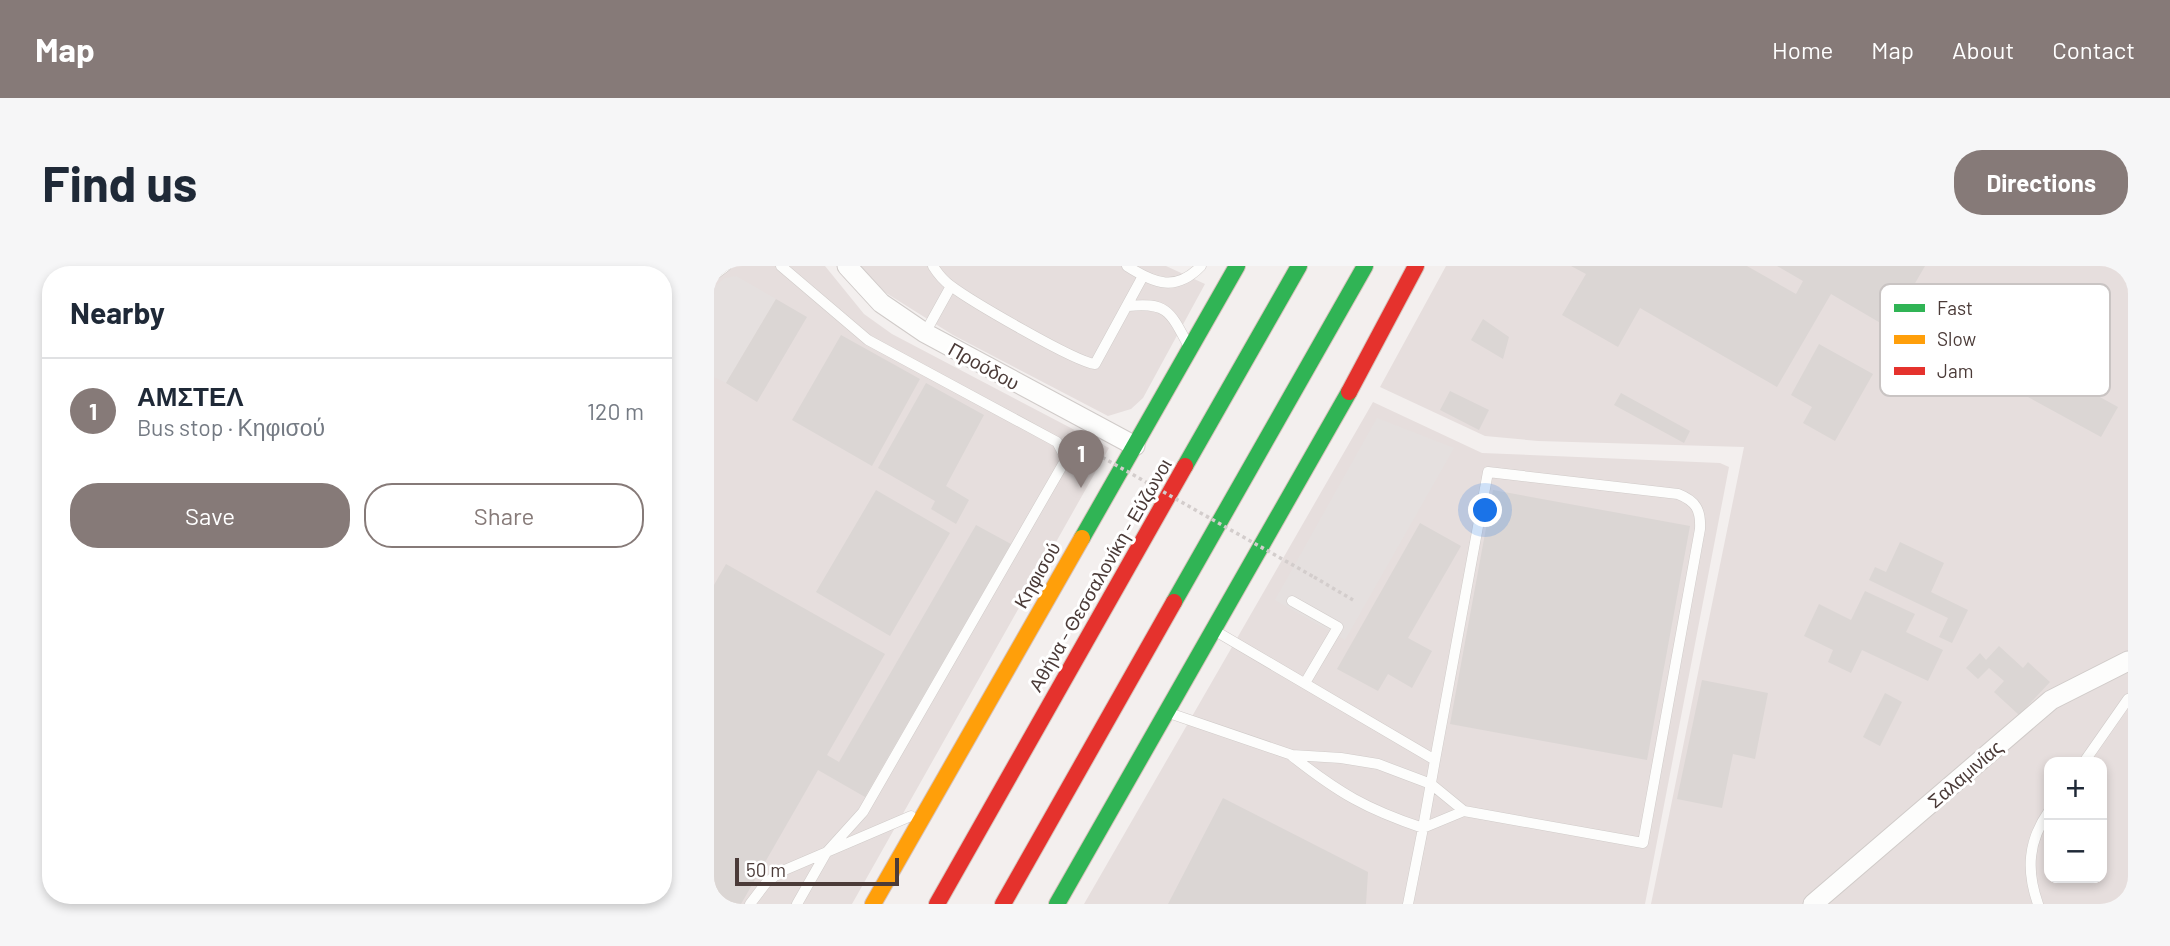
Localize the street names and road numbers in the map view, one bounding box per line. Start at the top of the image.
street label: Προόδου [945,337,1024,394]
street label: Αθήνα - Θεσσαλονίκη - Εύζωνοι [1023,454,1176,695]
street label: Κηφισού [1008,538,1065,612]
street label: Σαλαμινίας [1923,735,2007,812]

